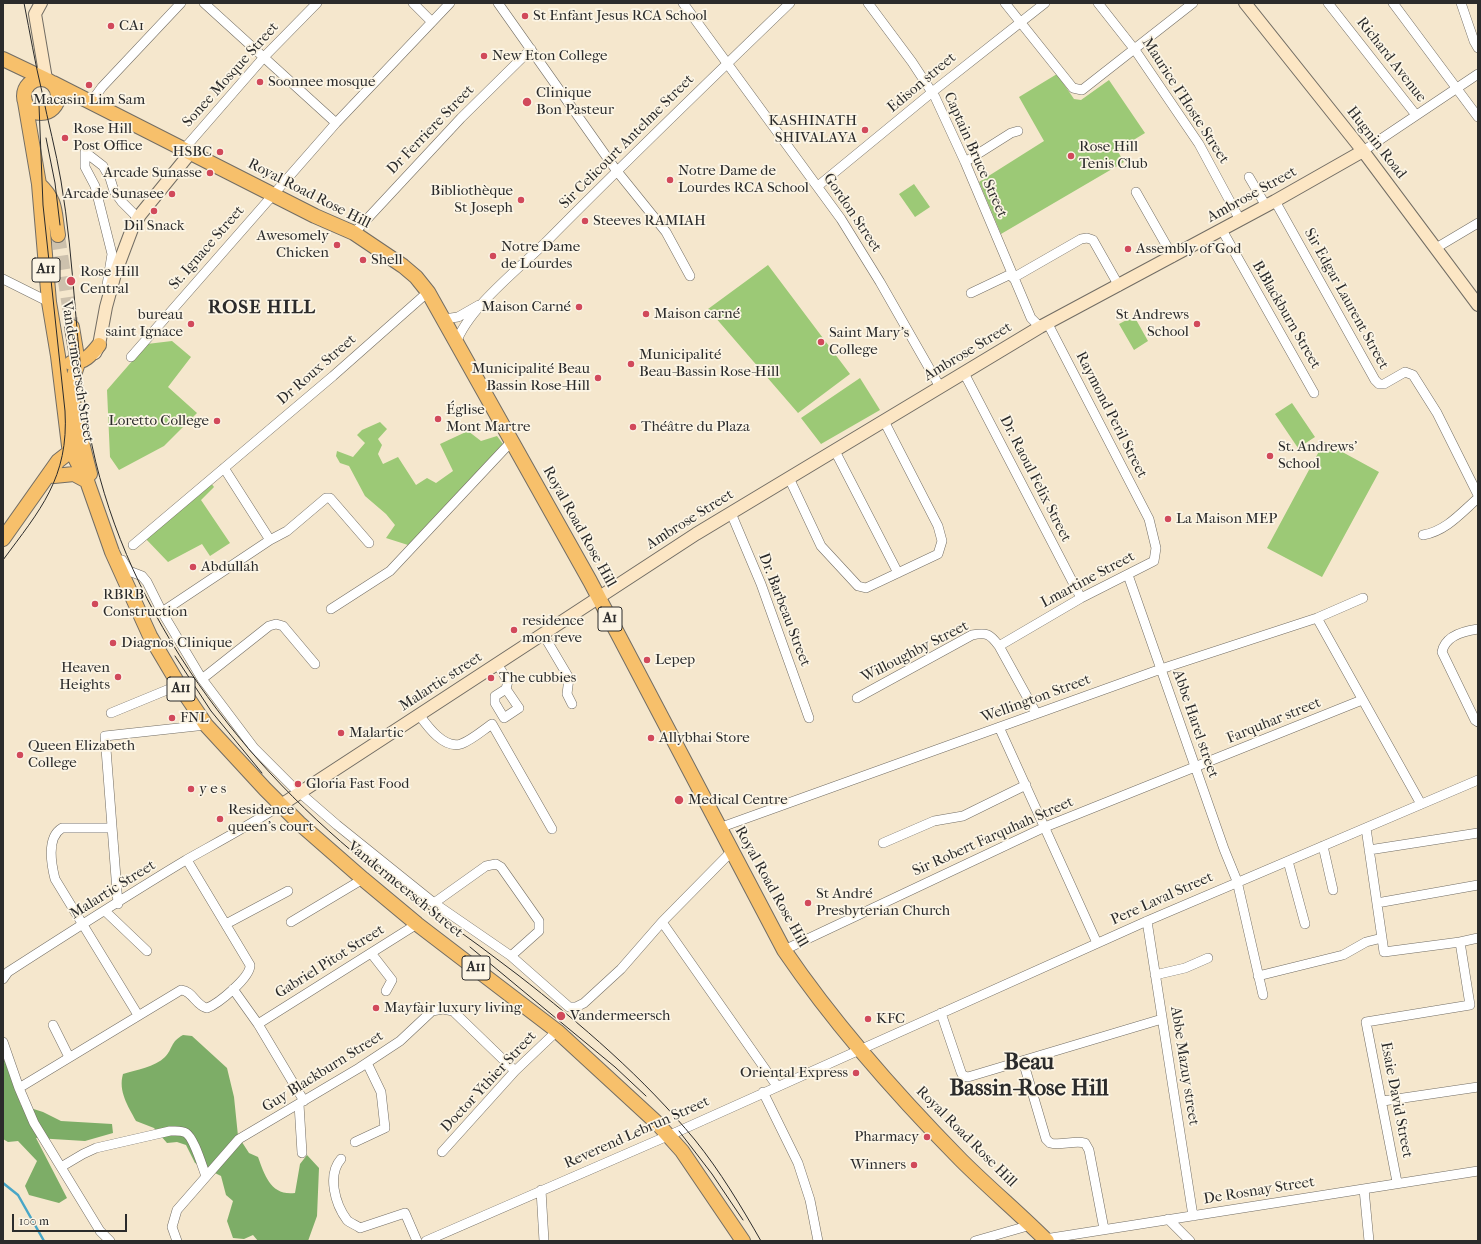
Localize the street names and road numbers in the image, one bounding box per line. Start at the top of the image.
street label: Richard Avenue [1352,14,1430,106]
street label: Sonee Mosque Street [179,19,283,131]
street label: Maurice I'Hoste Street [1138,35,1232,167]
street label: Edison street [884,49,960,117]
street label: Sir Celicourt Antelme Street [556,71,698,213]
street label: Dr Ferriere Street [384,82,478,178]
street label: Captain Bruce Street [939,90,1011,220]
street label: Hugnin Road [1342,103,1410,183]
street label: Royal Road Rose Hill [245,155,373,233]
street label: Ambrose Street [1204,163,1300,227]
street label: Gordon Street [819,170,885,256]
street label: St. Ignace Street [166,202,248,294]
street label: Sir Edgar Laurent Street [1300,225,1392,373]
road number: A11 [32,258,60,282]
street label: B.Blackburn Street [1248,258,1324,372]
street label: Vandermeersch Street [57,300,97,444]
street label: Ambrose Street [921,319,1015,385]
street label: Dr Roux Street [274,331,360,409]
street label: Raymond Peril Street [1071,349,1151,481]
street label: Dr. Raoul Felix Street [995,413,1075,545]
street label: Royal Road Rose Hill [538,463,620,591]
street label: Ambrose Street [643,486,737,554]
street label: Lmartine Street [1038,548,1138,612]
street label: Dr. Barbeau Street [754,551,814,669]
road number: A1 [598,607,622,631]
street label: Willoughby Street [858,617,972,687]
street label: Malartic street [396,649,486,715]
street label: Abbe Harel street [1168,668,1222,780]
street label: Wellington Street [979,671,1093,727]
road number: A11 [167,677,195,701]
street label: Farquhar street [1224,694,1324,748]
street label: Sir Robert Farquhah Street [910,793,1076,881]
street label: Royal Road Rose Hill [730,823,812,951]
street label: Vandermeersch Street [344,838,466,942]
street label: Malartic Street [67,857,159,923]
street label: Pere Laval Street [1108,868,1216,930]
street label: Gabriel Pitot Street [272,921,388,1003]
road number: A11 [462,956,490,980]
street label: Abbe Mazuy street [1166,1005,1202,1127]
street label: Guy Blackburn Street [259,1027,387,1117]
street label: Doctor Ythier Street [437,1028,541,1136]
street label: Esaie David Street [1376,1041,1416,1159]
street label: Royal Road Rose Hill [912,1083,1020,1191]
street label: Reverend Lebrun Street [562,1093,712,1173]
street label: De Rosnay Street [1202,1173,1316,1209]

